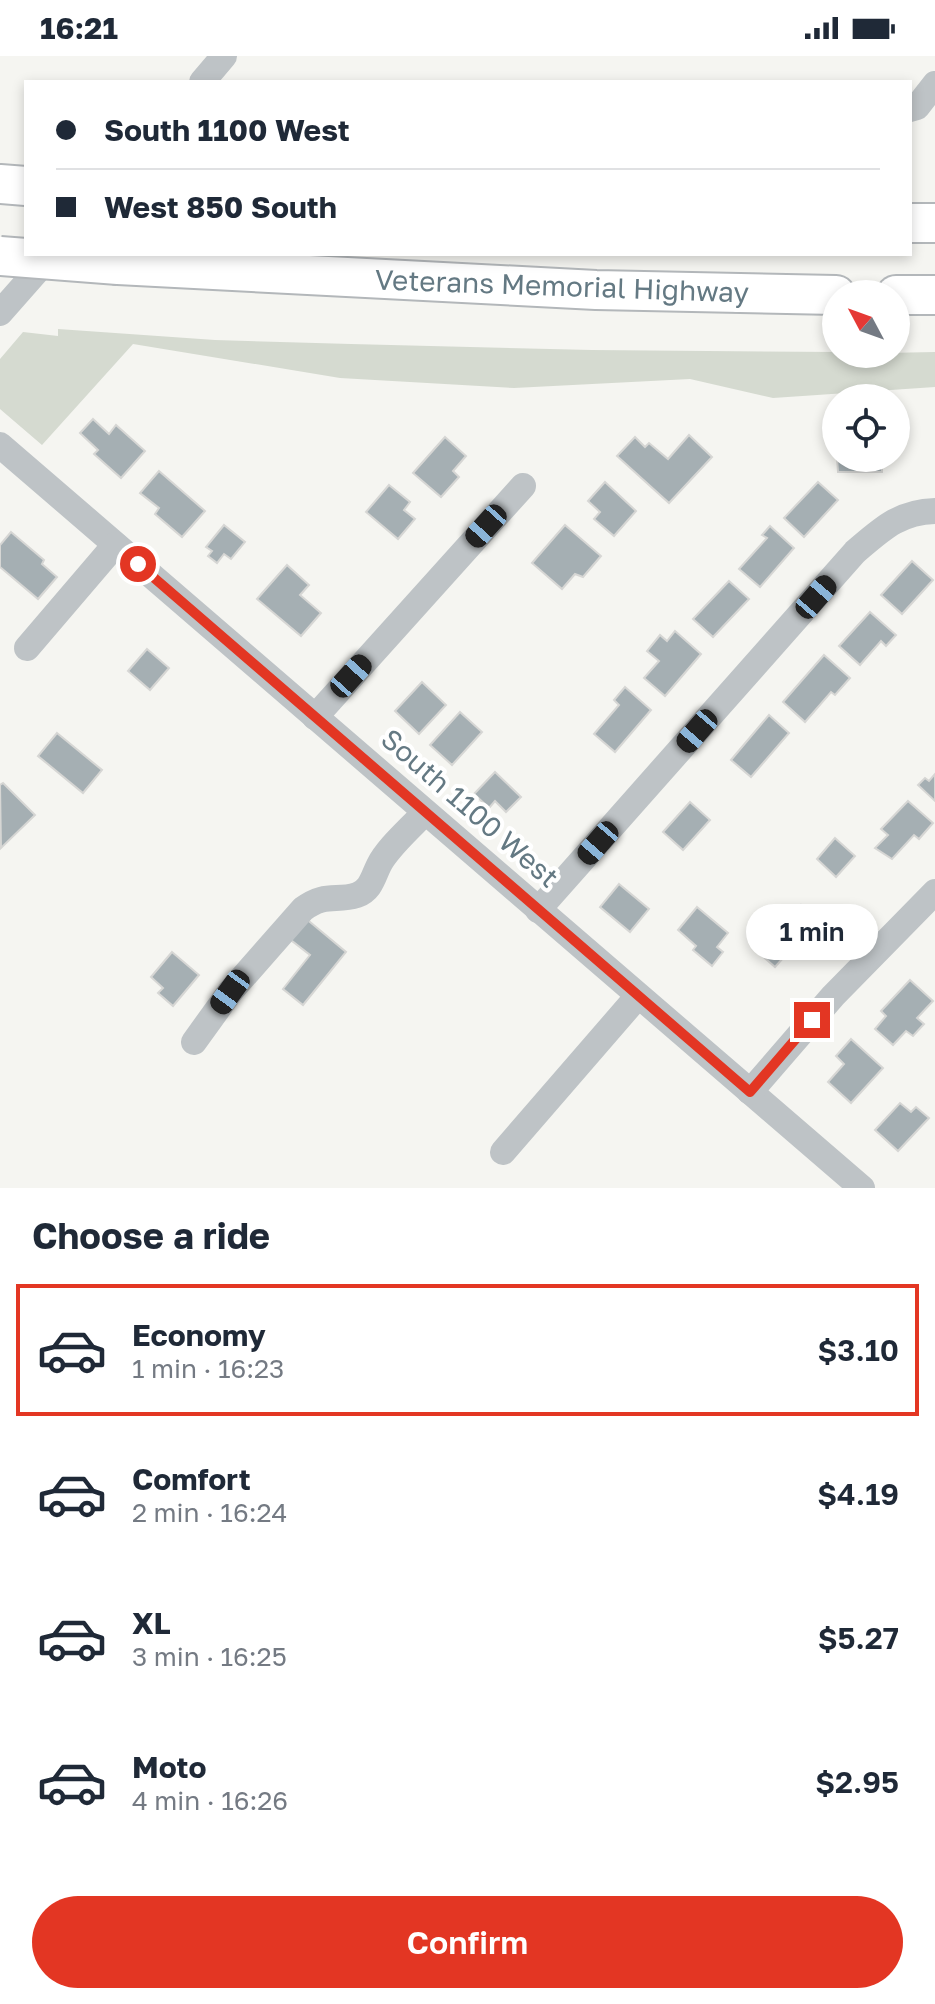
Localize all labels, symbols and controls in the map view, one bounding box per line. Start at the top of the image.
text: 16:21 [40,10,118,46]
text: South 1100 West [104,112,350,148]
text: West 850 South [104,189,337,225]
street label: Veterans Memorial Highway [374,262,750,309]
north arrow [822,280,910,368]
map controls [822,280,910,472]
button: locate [822,384,910,472]
car [461,500,511,552]
route start [120,546,156,582]
car [791,571,841,623]
car [326,650,376,702]
car [672,705,722,757]
street label: South 1100 West [375,722,566,894]
car [573,817,623,869]
callout: 1 min [746,904,878,960]
text: 1 min [779,916,845,947]
car [206,966,254,1018]
route end [794,1002,830,1038]
text: Choose a ride [32,1214,270,1257]
icon: car [36,1314,108,1386]
text: Economy [132,1317,266,1353]
text: $3.10 [818,1332,899,1368]
text: 1 min · 16:23 [132,1353,284,1384]
icon: car [36,1458,108,1530]
text: Comfort [132,1461,251,1497]
text: $4.19 [817,1476,899,1512]
text: 2 min · 16:24 [132,1497,287,1528]
icon: car [36,1602,108,1674]
text: XL [132,1605,171,1641]
text: $5.27 [818,1620,899,1656]
text: 3 min · 16:25 [132,1641,287,1672]
icon: car [36,1746,108,1818]
text: Moto [132,1749,207,1785]
text: $2.95 [815,1764,899,1800]
text: 4 min · 16:26 [132,1785,288,1816]
button: Confirm [32,1896,903,1988]

